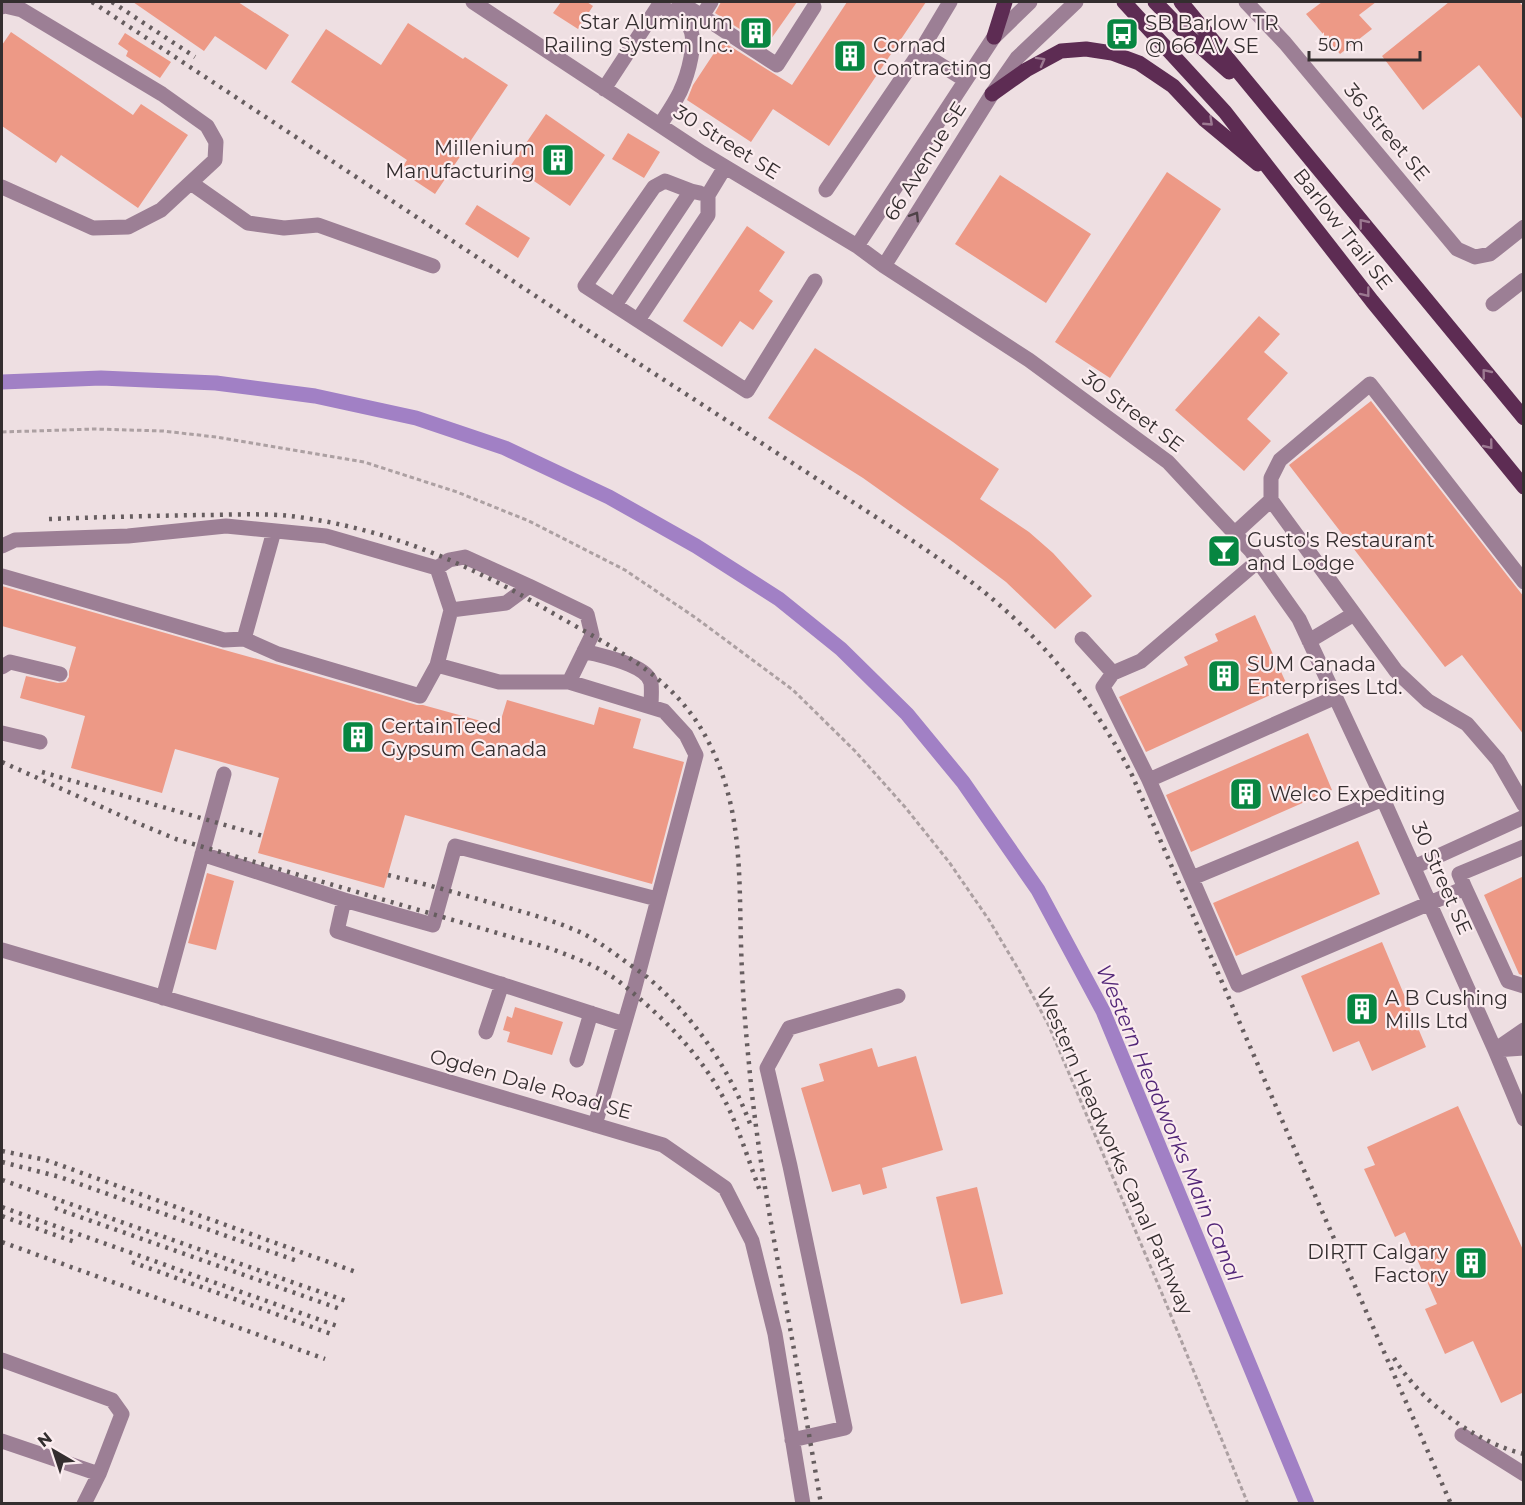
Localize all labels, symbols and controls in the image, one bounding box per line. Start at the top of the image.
place label: Star Aluminum Railing System Inc. [544,10,733,57]
place label: SB Barlow TR @ 66 AV SE [1145,11,1279,58]
building icon: Star Aluminum Railing System Inc. [738,15,774,51]
bus stop icon: SB Barlow TR @ 66 AV SE [1104,16,1140,52]
scale bar [1309,24,1420,62]
place label: Cornad Contracting [873,33,992,80]
text: 50 m [1318,34,1364,56]
building icon: Cornad Contracting [832,38,868,74]
one-way arrow [1035,57,1045,69]
street label: 36 Street SE [1339,78,1435,186]
street label: 66 Avenue SE [879,97,971,225]
street label: 30 Street SE [669,100,785,184]
one-way arrow [1202,115,1212,126]
place label: Millenium Manufacturing [385,136,535,183]
building icon: Millenium Manufacturing [540,142,576,178]
street label: Barlow Trail SE [1288,164,1398,294]
one-way arrow [908,212,919,223]
one-way arrow [1359,218,1370,229]
one-way arrow [1359,286,1370,297]
street label: 30 Street SE [1077,365,1189,457]
one-way arrow [1483,369,1494,380]
one-way arrow [1482,438,1493,449]
place label: Gusto's Restaurant and Lodge [1247,528,1435,575]
bar icon: Gusto's Restaurant and Lodge [1206,533,1242,569]
place label: SUM Canada Enterprises Ltd. [1247,652,1402,699]
building icon: SUM Canada Enterprises Ltd. [1206,658,1242,694]
place label: CertainTeed Gypsum Canada [381,714,547,761]
building icon: CertainTeed Gypsum Canada [340,719,376,755]
building icon: Welco Expediting [1228,776,1264,812]
place label: Welco Expediting [1269,782,1445,806]
street label: 30 Street SE [1406,818,1478,938]
water label: Western Headworks Main Canal [1091,961,1248,1285]
street label: Western Headworks Canal Pathway [1032,984,1198,1318]
place label: A B Cushing Mills Ltd [1385,986,1508,1033]
building icon: A B Cushing Mills Ltd [1344,991,1380,1027]
street label: Ogden Dale Road SE [427,1044,635,1124]
place label: DIRTT Calgary Factory [1307,1240,1448,1287]
building icon: DIRTT Calgary Factory [1453,1245,1489,1281]
north arrow [24,1421,84,1481]
text: N [34,1428,56,1451]

